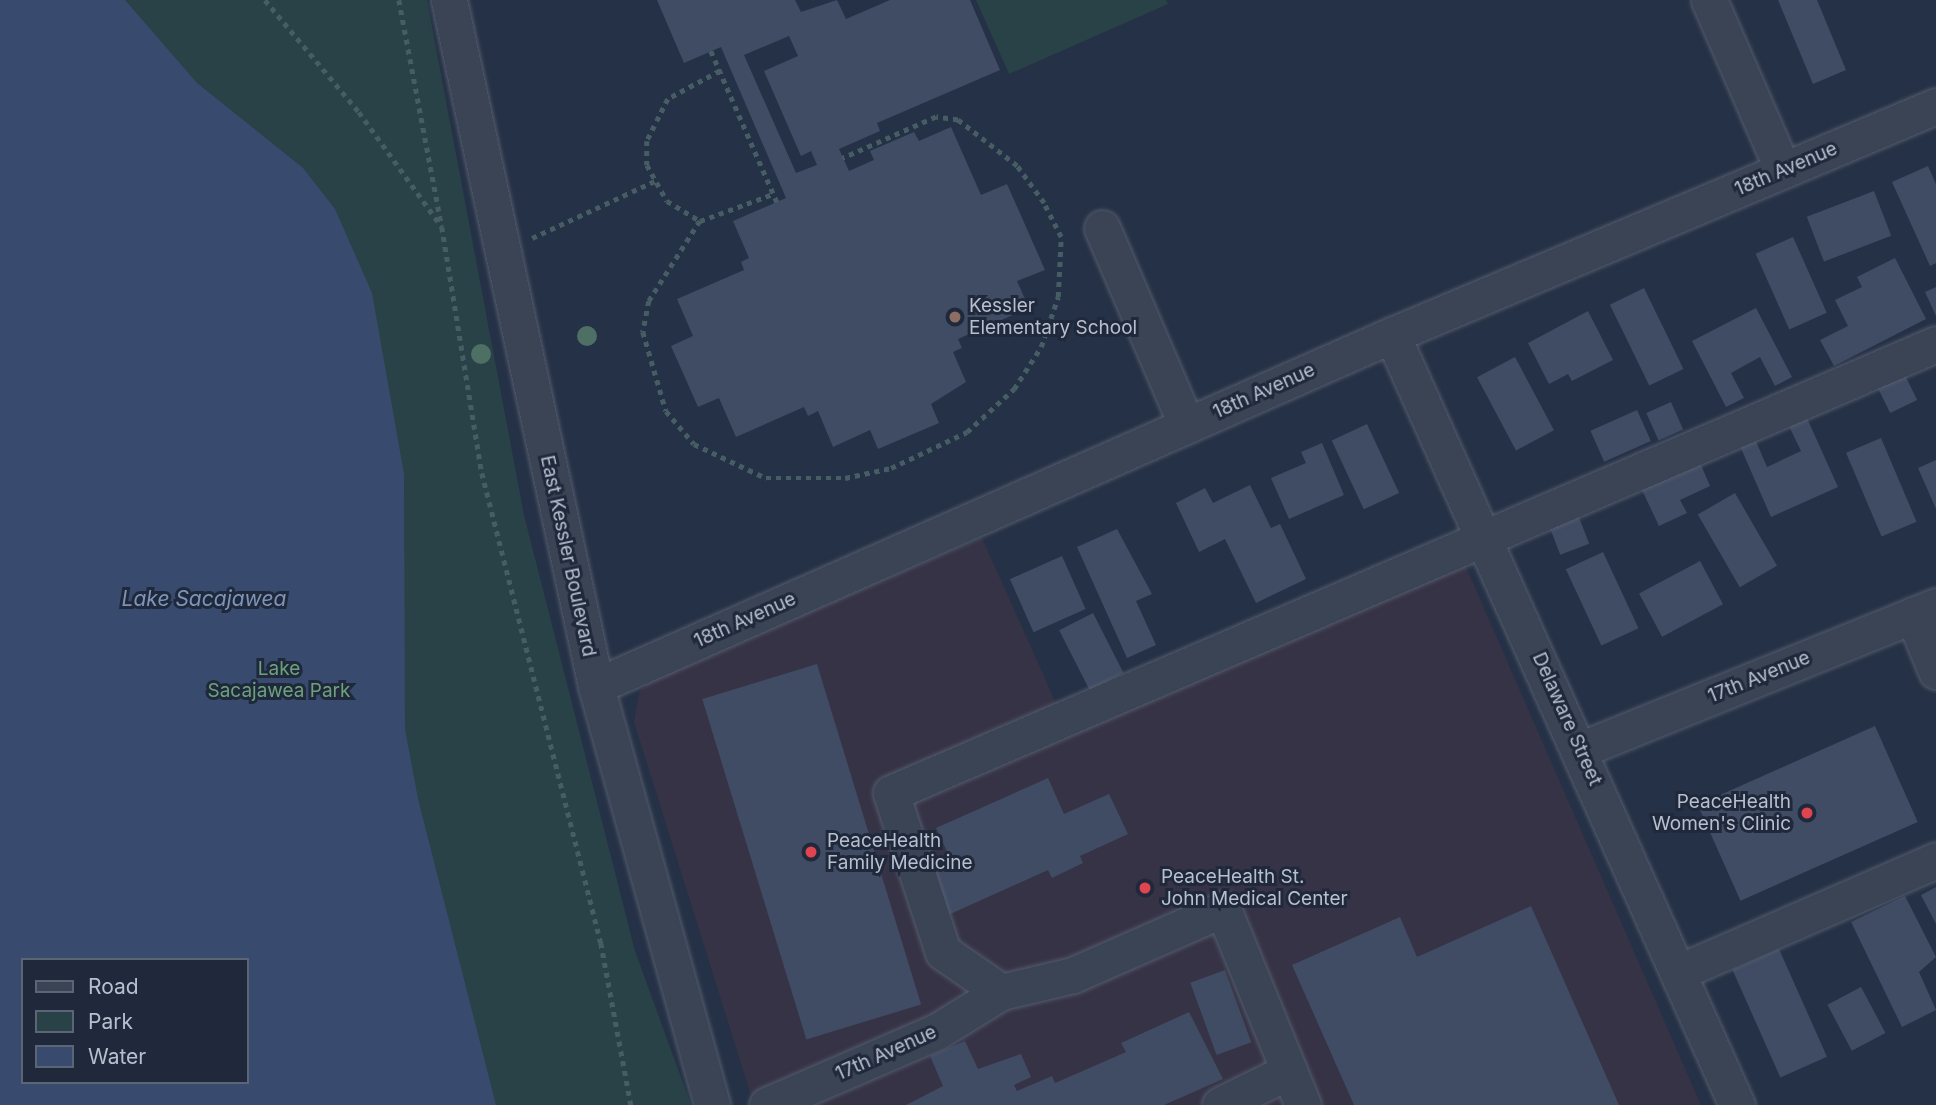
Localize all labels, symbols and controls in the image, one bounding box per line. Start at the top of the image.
street label: 18th Avenue [1731,137,1841,201]
place label: Kessler Elementary School [969,295,1137,339]
marker: Kessler Elementary School [947,309,963,325]
street label: 18th Avenue [1210,358,1318,424]
street label: East Kessler Boulevard [536,453,600,659]
water label: Lake Sacajawea [122,586,286,612]
street label: 18th Avenue [691,587,799,653]
street label: 17th Avenue [1705,646,1813,708]
street label: Delaware Street [1527,649,1607,789]
park label: Lake Sacajawea Park [207,658,351,702]
place label: PeaceHealth Women's Clinic [1652,791,1791,835]
marker: PeaceHealth Women's Clinic [1797,803,1817,823]
place label: PeaceHealth Family Medicine [827,830,973,874]
marker: PeaceHealth Family Medicine [801,842,821,862]
place label: PeaceHealth St. John Medical Center [1161,866,1348,910]
marker: PeaceHealth St. John Medical Center [1135,878,1155,898]
legend [21,958,248,1084]
text: Road [88,974,139,999]
text: Park [88,1009,133,1034]
street label: 17th Avenue [832,1021,940,1085]
text: Water [88,1044,146,1069]

